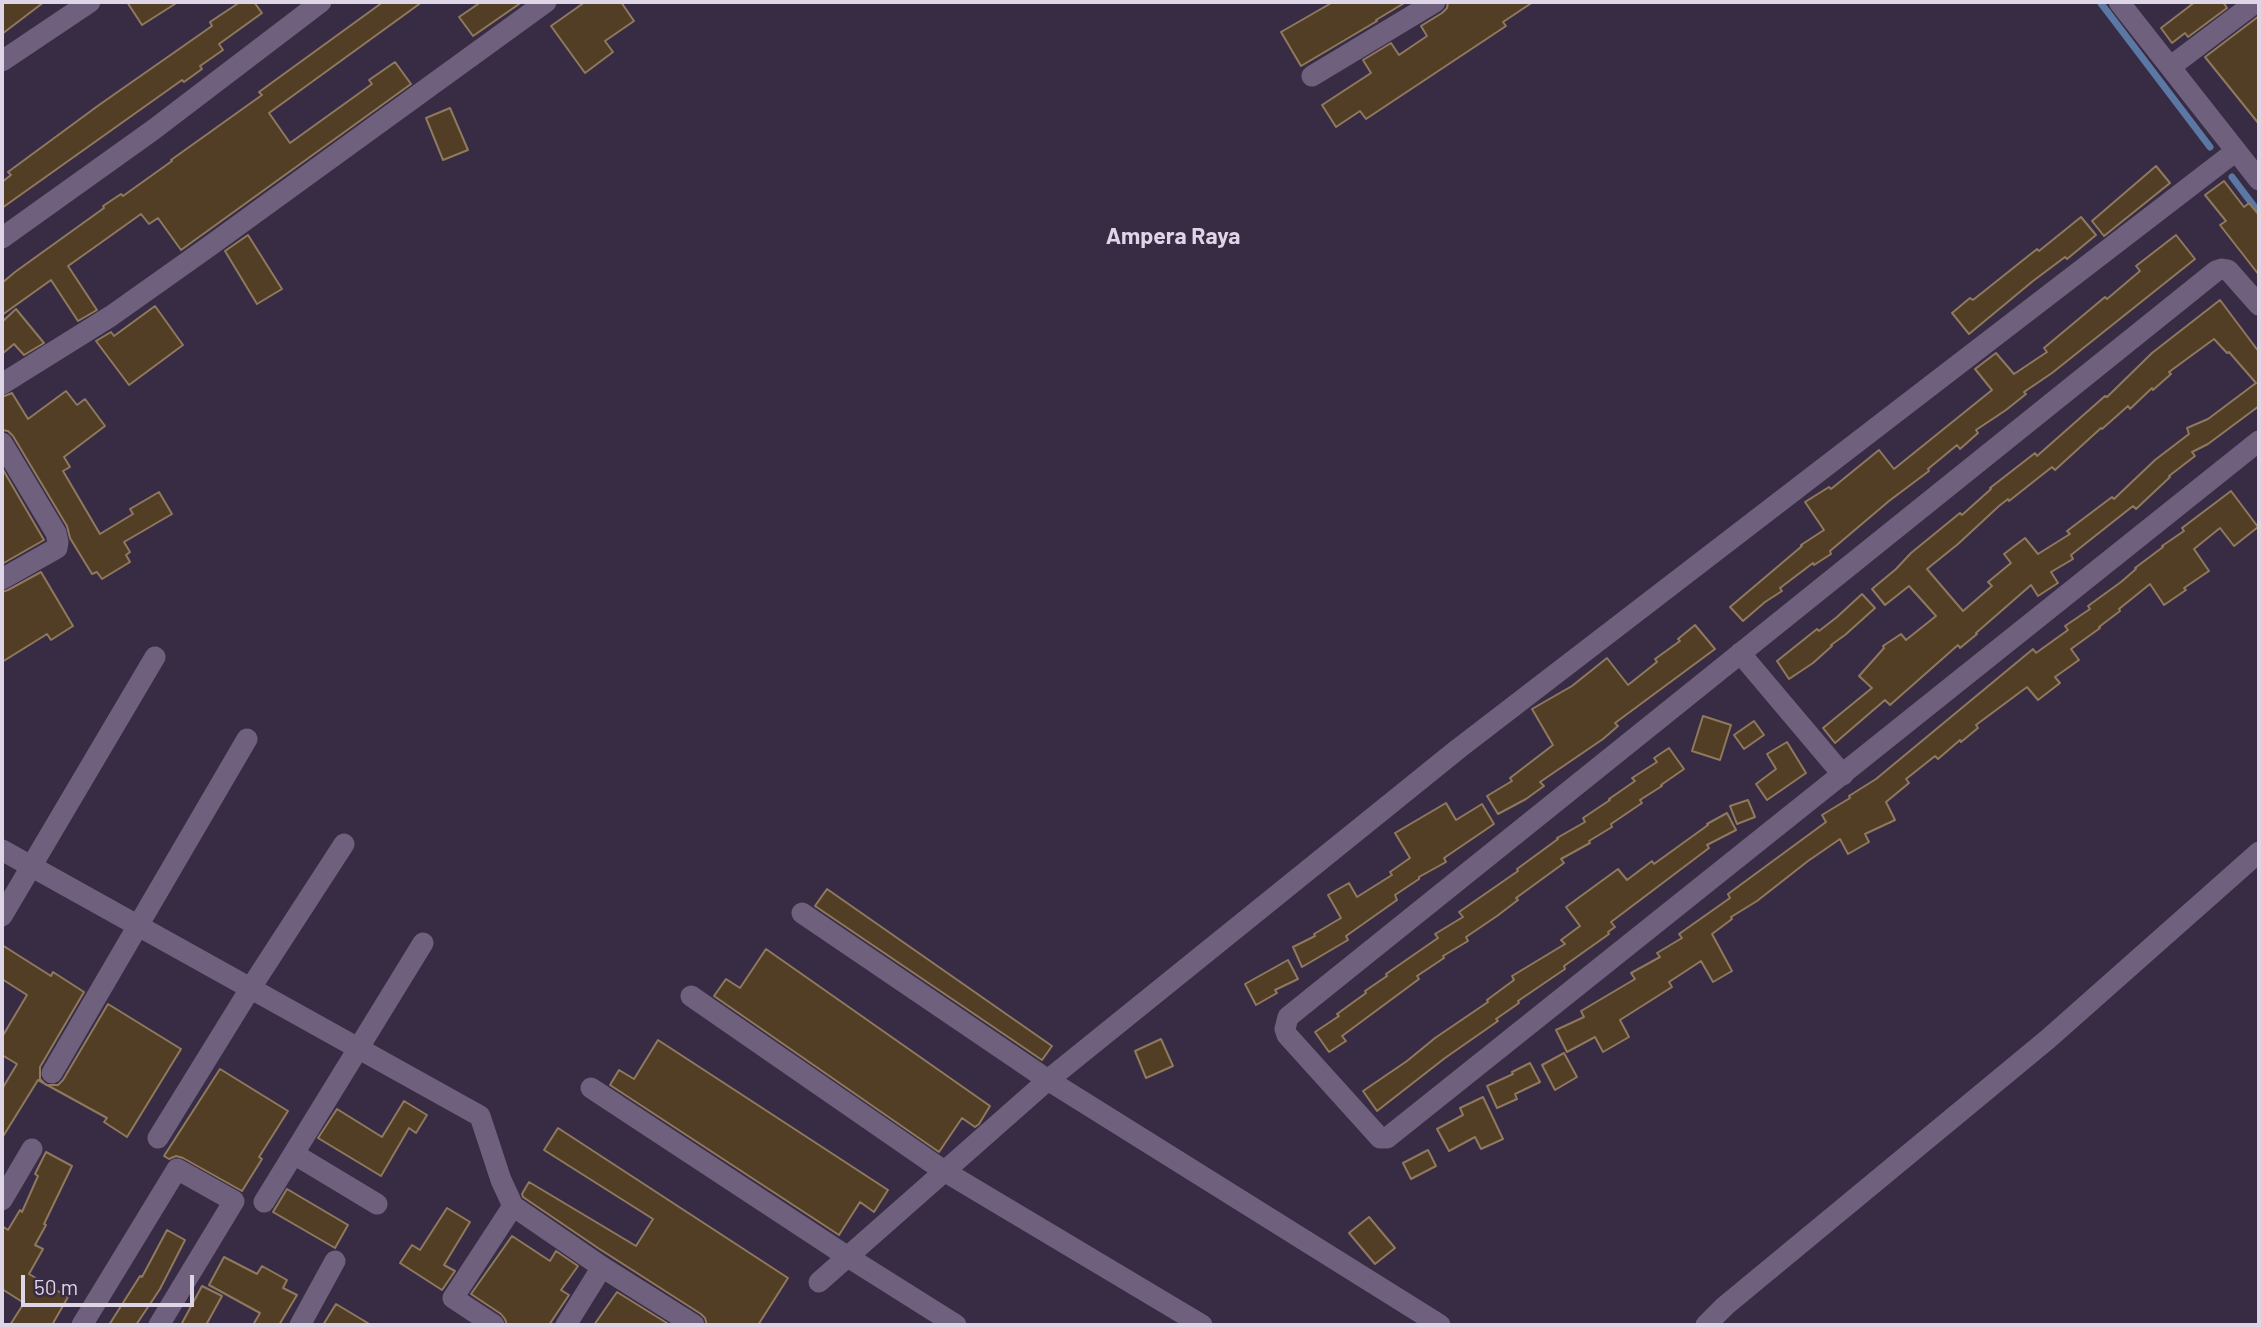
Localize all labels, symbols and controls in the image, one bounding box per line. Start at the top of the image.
district label: Ampera Raya [1106,222,1240,250]
scale bar [24,1260,198,1304]
text: 50 m [34,1274,78,1299]

